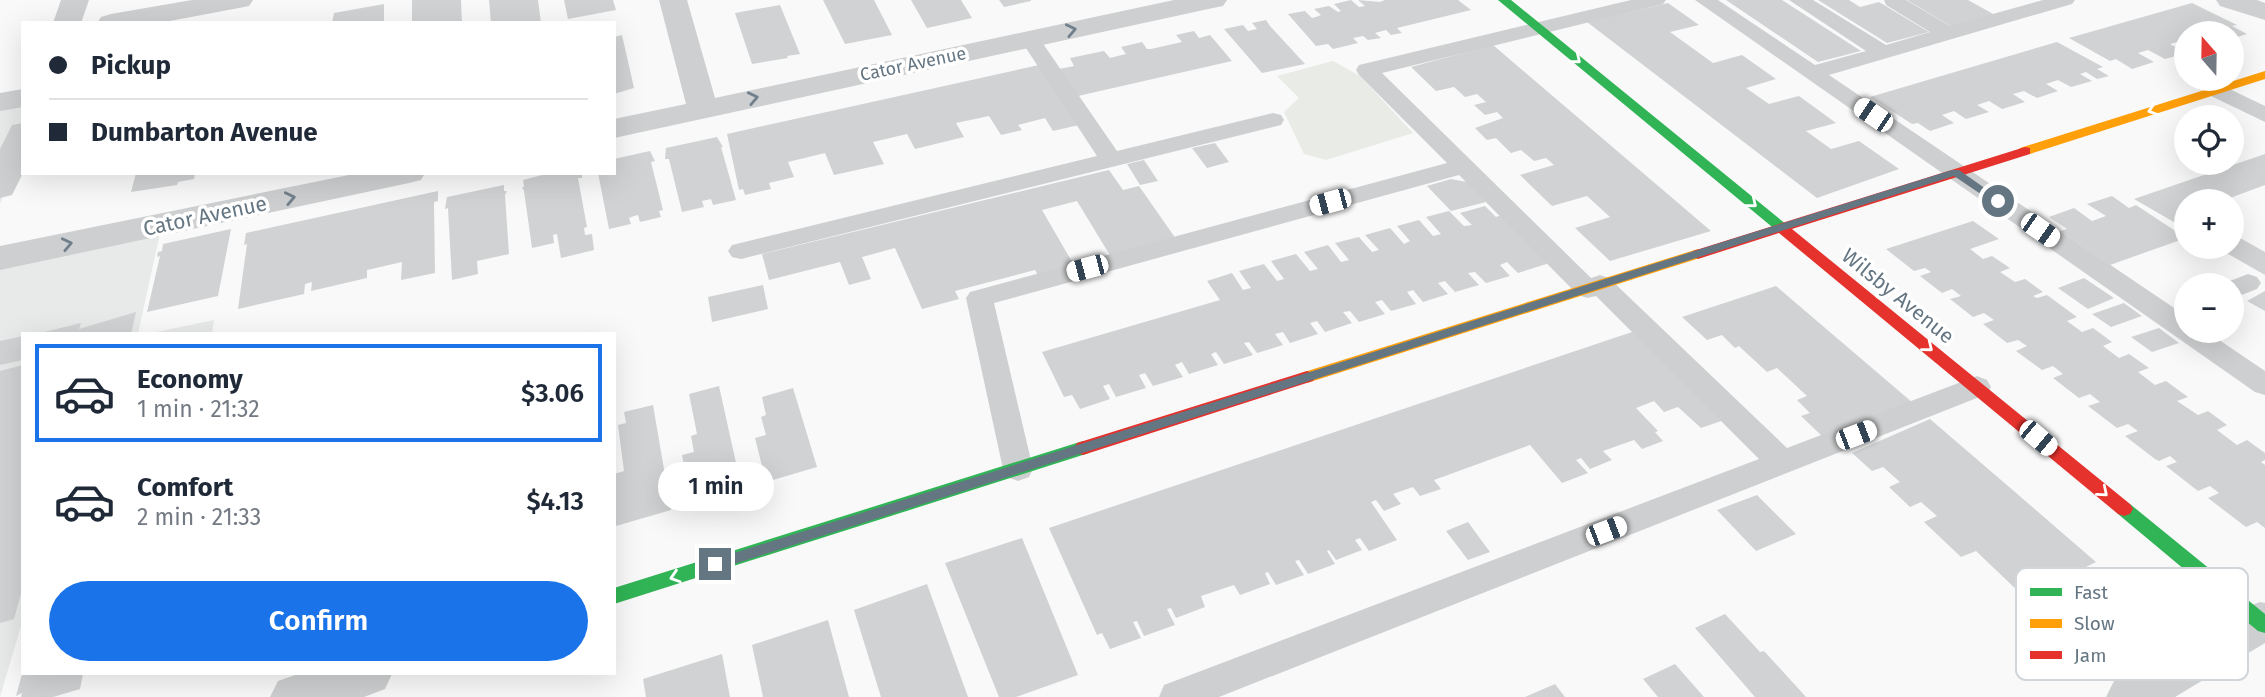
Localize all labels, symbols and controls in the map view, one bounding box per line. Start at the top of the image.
north arrow [2174,21,2244,91]
map controls [2174,21,2244,343]
one-way arrow [1065,24,1077,39]
street label: Cator Avenue [858,42,968,86]
text: Pickup [91,50,171,81]
one-way arrow [1568,50,1580,63]
one-way arrow [747,92,759,107]
car [1850,95,1897,135]
one-way arrow [2147,101,2159,116]
button: locate [2174,105,2244,175]
text: Dumbarton Avenue [91,117,318,148]
route start [1982,185,2014,217]
car [1307,186,1354,218]
button: + [2174,189,2244,259]
street label: Cator Avenue [141,190,269,242]
one-way arrow [284,191,296,206]
one-way arrow [1744,194,1756,207]
car [2017,209,2064,251]
one-way arrow [61,238,73,253]
street label: Wilsby Avenue [1836,243,1960,349]
car [1064,252,1111,284]
button: − [2174,273,2244,343]
one-way arrow [1919,339,1932,351]
icon: car [53,362,116,425]
text: Economy [137,364,243,395]
text: $3.06 [521,378,584,409]
text: 1 min · 21:32 [137,395,260,423]
car [2016,416,2061,460]
car [1833,418,1880,452]
callout: 1 min [657,462,773,512]
icon: car [53,470,116,533]
text: Comfort [137,472,233,503]
text: 1 min [688,472,744,500]
one-way arrow [2095,484,2108,496]
text: $4.13 [526,486,584,517]
text: 2 min · 21:33 [137,503,261,531]
car [1583,514,1630,548]
route end [699,548,731,580]
legend [2016,568,2248,680]
one-way arrow [669,569,681,583]
button: Confirm [49,581,588,661]
text: Fast [2074,581,2108,604]
text: Slow [2074,612,2115,635]
text: Jam [2074,644,2106,667]

